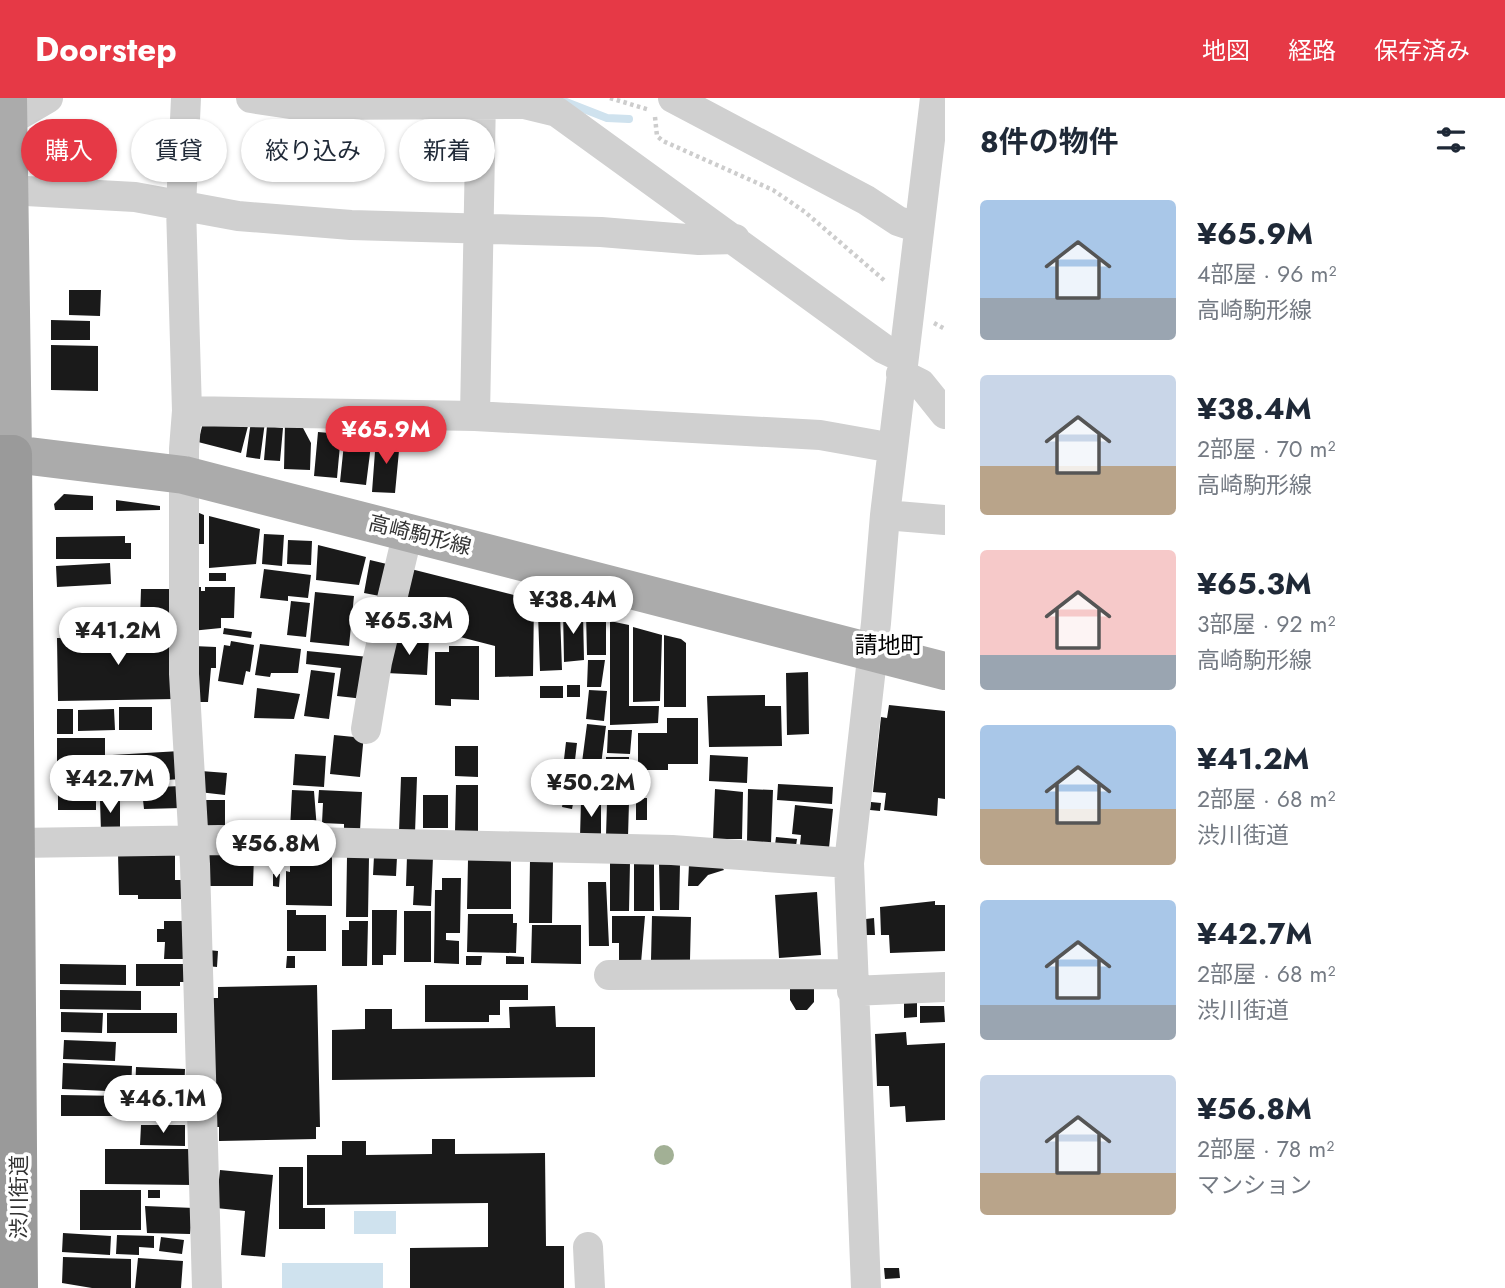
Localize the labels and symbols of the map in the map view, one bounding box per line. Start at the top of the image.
pin: ¥65.9M [329,406,443,466]
street label: 高崎駒形線 [365,508,475,562]
pin: ¥38.4M [516,576,630,636]
pin: ¥65.3M [352,598,466,657]
pin: ¥41.2M [61,608,175,667]
district label: 請地町 [855,628,924,662]
pin: ¥42.7M [53,756,167,815]
pin: ¥50.2M [534,760,648,819]
pin: ¥56.8M [219,820,333,880]
pin: ¥46.1M [106,1076,220,1135]
street label: 渋川街道 [4,1155,34,1239]

